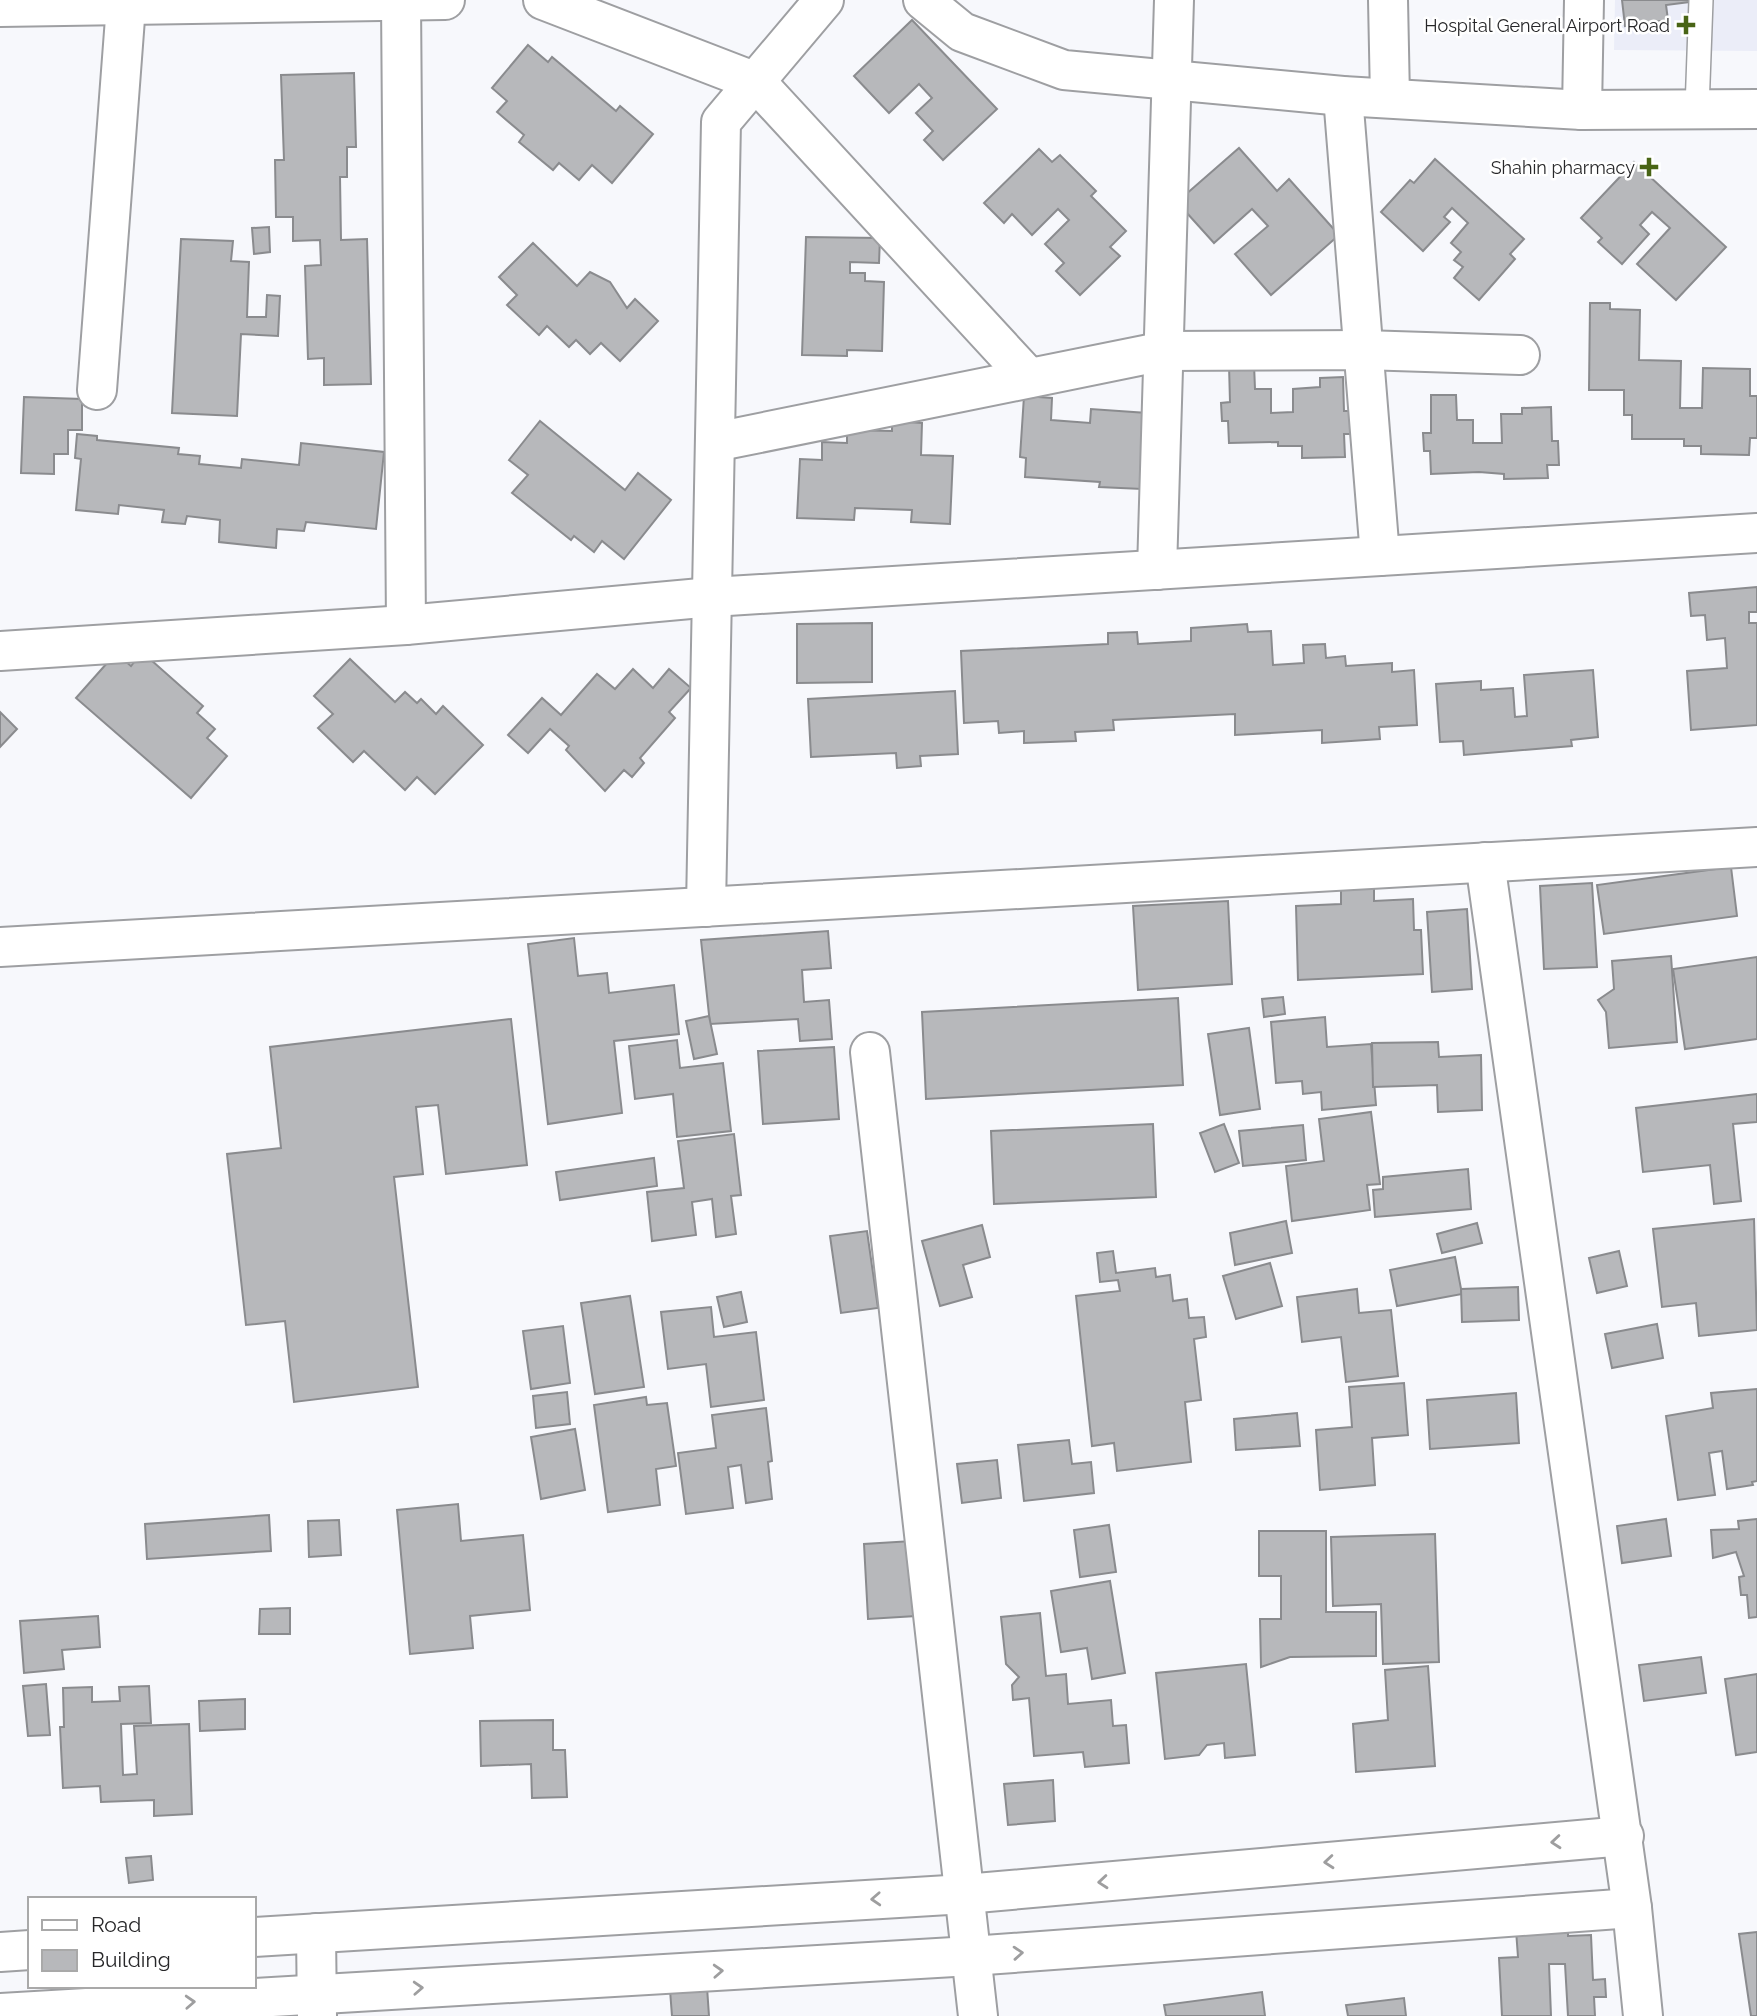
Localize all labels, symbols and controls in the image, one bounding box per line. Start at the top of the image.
place label: Hospital General Airport Road [1424,15,1670,36]
marker: Hospital General Airport Road [1676,15,1696,35]
place label: Shahin pharmacy [1491,157,1635,178]
marker: Shahin pharmacy [1641,159,1657,175]
one-way arrow [1550,1834,1561,1849]
one-way arrow [1324,1854,1335,1869]
one-way arrow [1097,1874,1108,1889]
one-way arrow [870,1892,881,1907]
legend [28,1897,256,1988]
text: Road [91,1912,141,1937]
one-way arrow [1013,1945,1024,1960]
text: Building [91,1947,171,1972]
one-way arrow [713,1964,724,1979]
one-way arrow [412,1981,423,1996]
one-way arrow [185,1995,196,2010]

